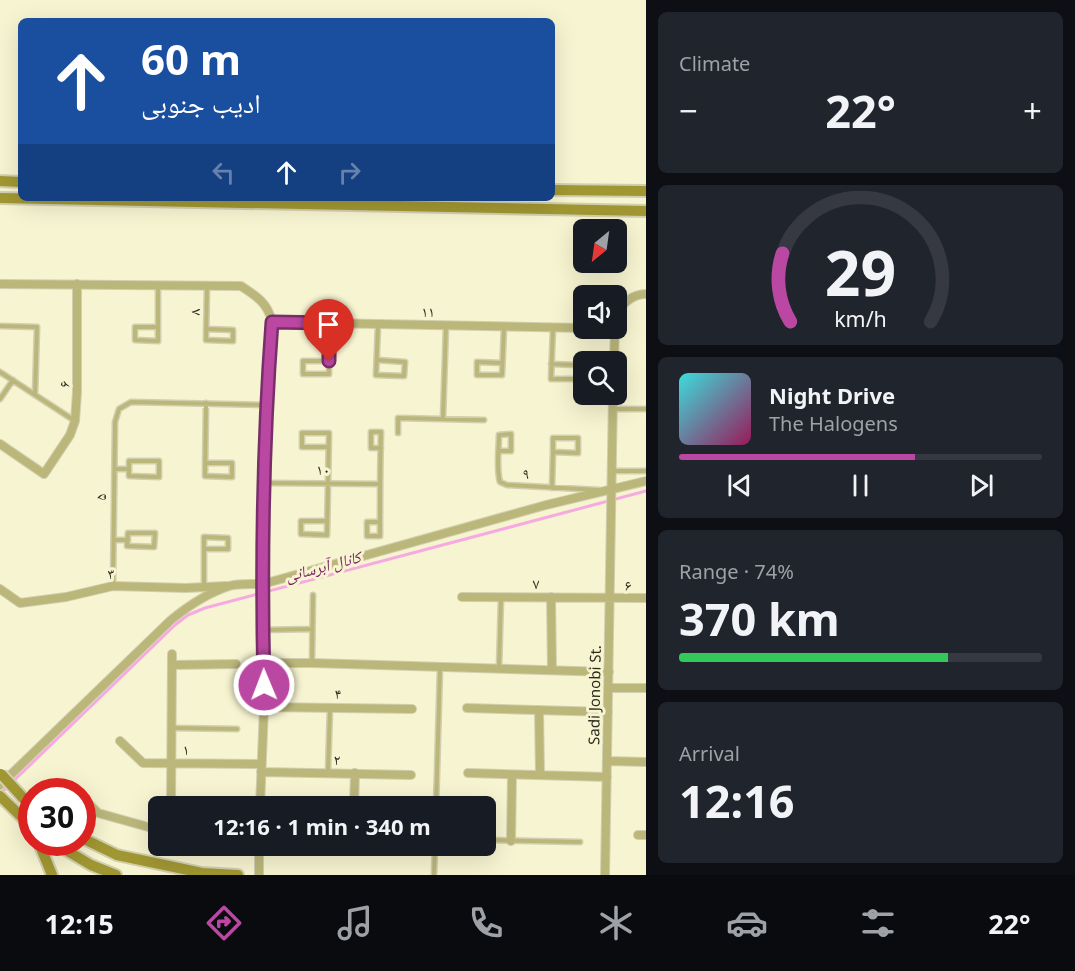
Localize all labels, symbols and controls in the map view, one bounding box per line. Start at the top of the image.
text: 60 m [141,30,241,87]
icon: ahead [42,42,120,120]
text: Climate [679,50,750,77]
text: 22° [825,80,896,141]
text: ادیب جنوبی [141,84,261,121]
text: − [679,88,698,133]
text: + [1023,88,1042,133]
icon: left [207,156,240,189]
icon: ahead [270,156,303,189]
icon: right [333,156,366,189]
north arrow [573,219,627,273]
map controls [573,219,627,405]
text: 29 [825,229,896,314]
button: sound [573,285,627,339]
pin [303,299,354,361]
street label: ۱۱ [421,301,435,321]
text: km/h [834,304,887,333]
street label: ۸ [184,308,204,316]
icon: arrive [312,308,345,341]
button: search [573,351,627,405]
street label: ۶ [53,380,73,387]
text: Night Drive [769,380,895,410]
text: The Halogens [769,410,898,437]
street label: ۱۰ [316,459,330,479]
street label: ۹ [522,463,530,483]
icon: previous [723,469,756,502]
icon: pause [844,469,877,502]
icon: next [965,469,998,502]
street label: ۵ [90,493,110,500]
water label: کانال آبرسانی [283,545,366,587]
text: Range · 74% [679,558,794,585]
street label: ۳ [106,563,116,583]
street label: ۷ [533,573,540,593]
street label: ۶ [625,574,632,594]
text: 370 km [679,588,840,649]
street label: Sadi Jonobi St. [583,645,605,745]
position arrow [232,653,296,717]
street label: ۴ [334,683,342,703]
street label: ۱ [182,739,190,759]
text: Arrival [679,740,740,767]
street label: ۲ [333,749,341,769]
text: 12:16 [679,770,795,831]
speed limit sign: 30 [18,778,96,856]
text: 12:16 · 1 min · 340 m [213,811,431,841]
icon: directions [203,902,245,944]
icon: music [334,902,376,944]
icon: phone [465,902,507,944]
icon: climate [595,902,637,944]
icon: car [726,902,768,944]
icon: filters [857,902,899,944]
text: 12:15 [44,905,114,942]
text: 22° [988,905,1031,942]

